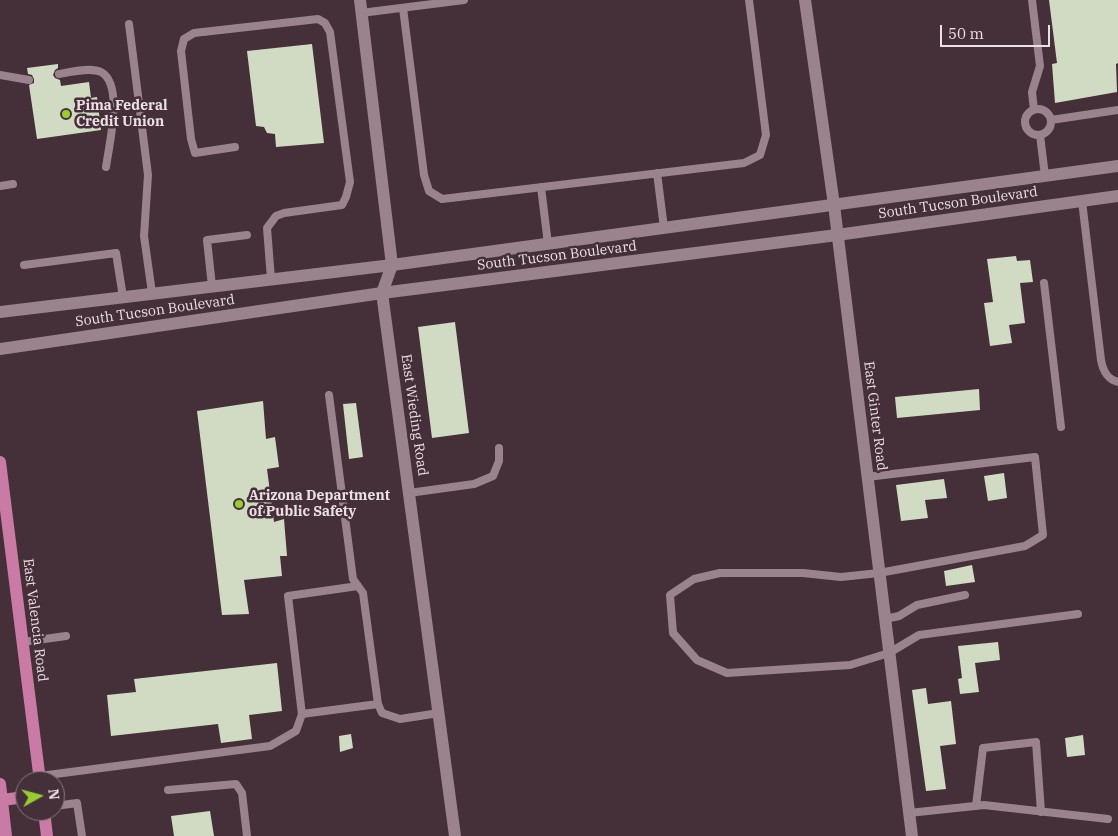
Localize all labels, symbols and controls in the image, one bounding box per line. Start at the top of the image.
scale bar [943,15,1053,47]
text: 50 m [948,24,984,43]
place label: Pima Federal Credit Union [76,98,168,130]
marker: Pima Federal Credit Union [60,108,72,120]
street label: South Tucson Boulevard [877,184,1039,222]
street label: South Tucson Boulevard [476,238,638,274]
street label: South Tucson Boulevard [74,292,236,330]
street label: East Wieding Road [397,353,431,477]
street label: East Ginter Road [860,360,890,472]
place label: Arizona Department of Public Safety [249,488,390,520]
marker: Arizona Department of Public Safety [233,498,245,510]
street label: East Valencia Road [19,557,51,683]
north arrow [15,771,65,821]
text: N [44,788,64,801]

